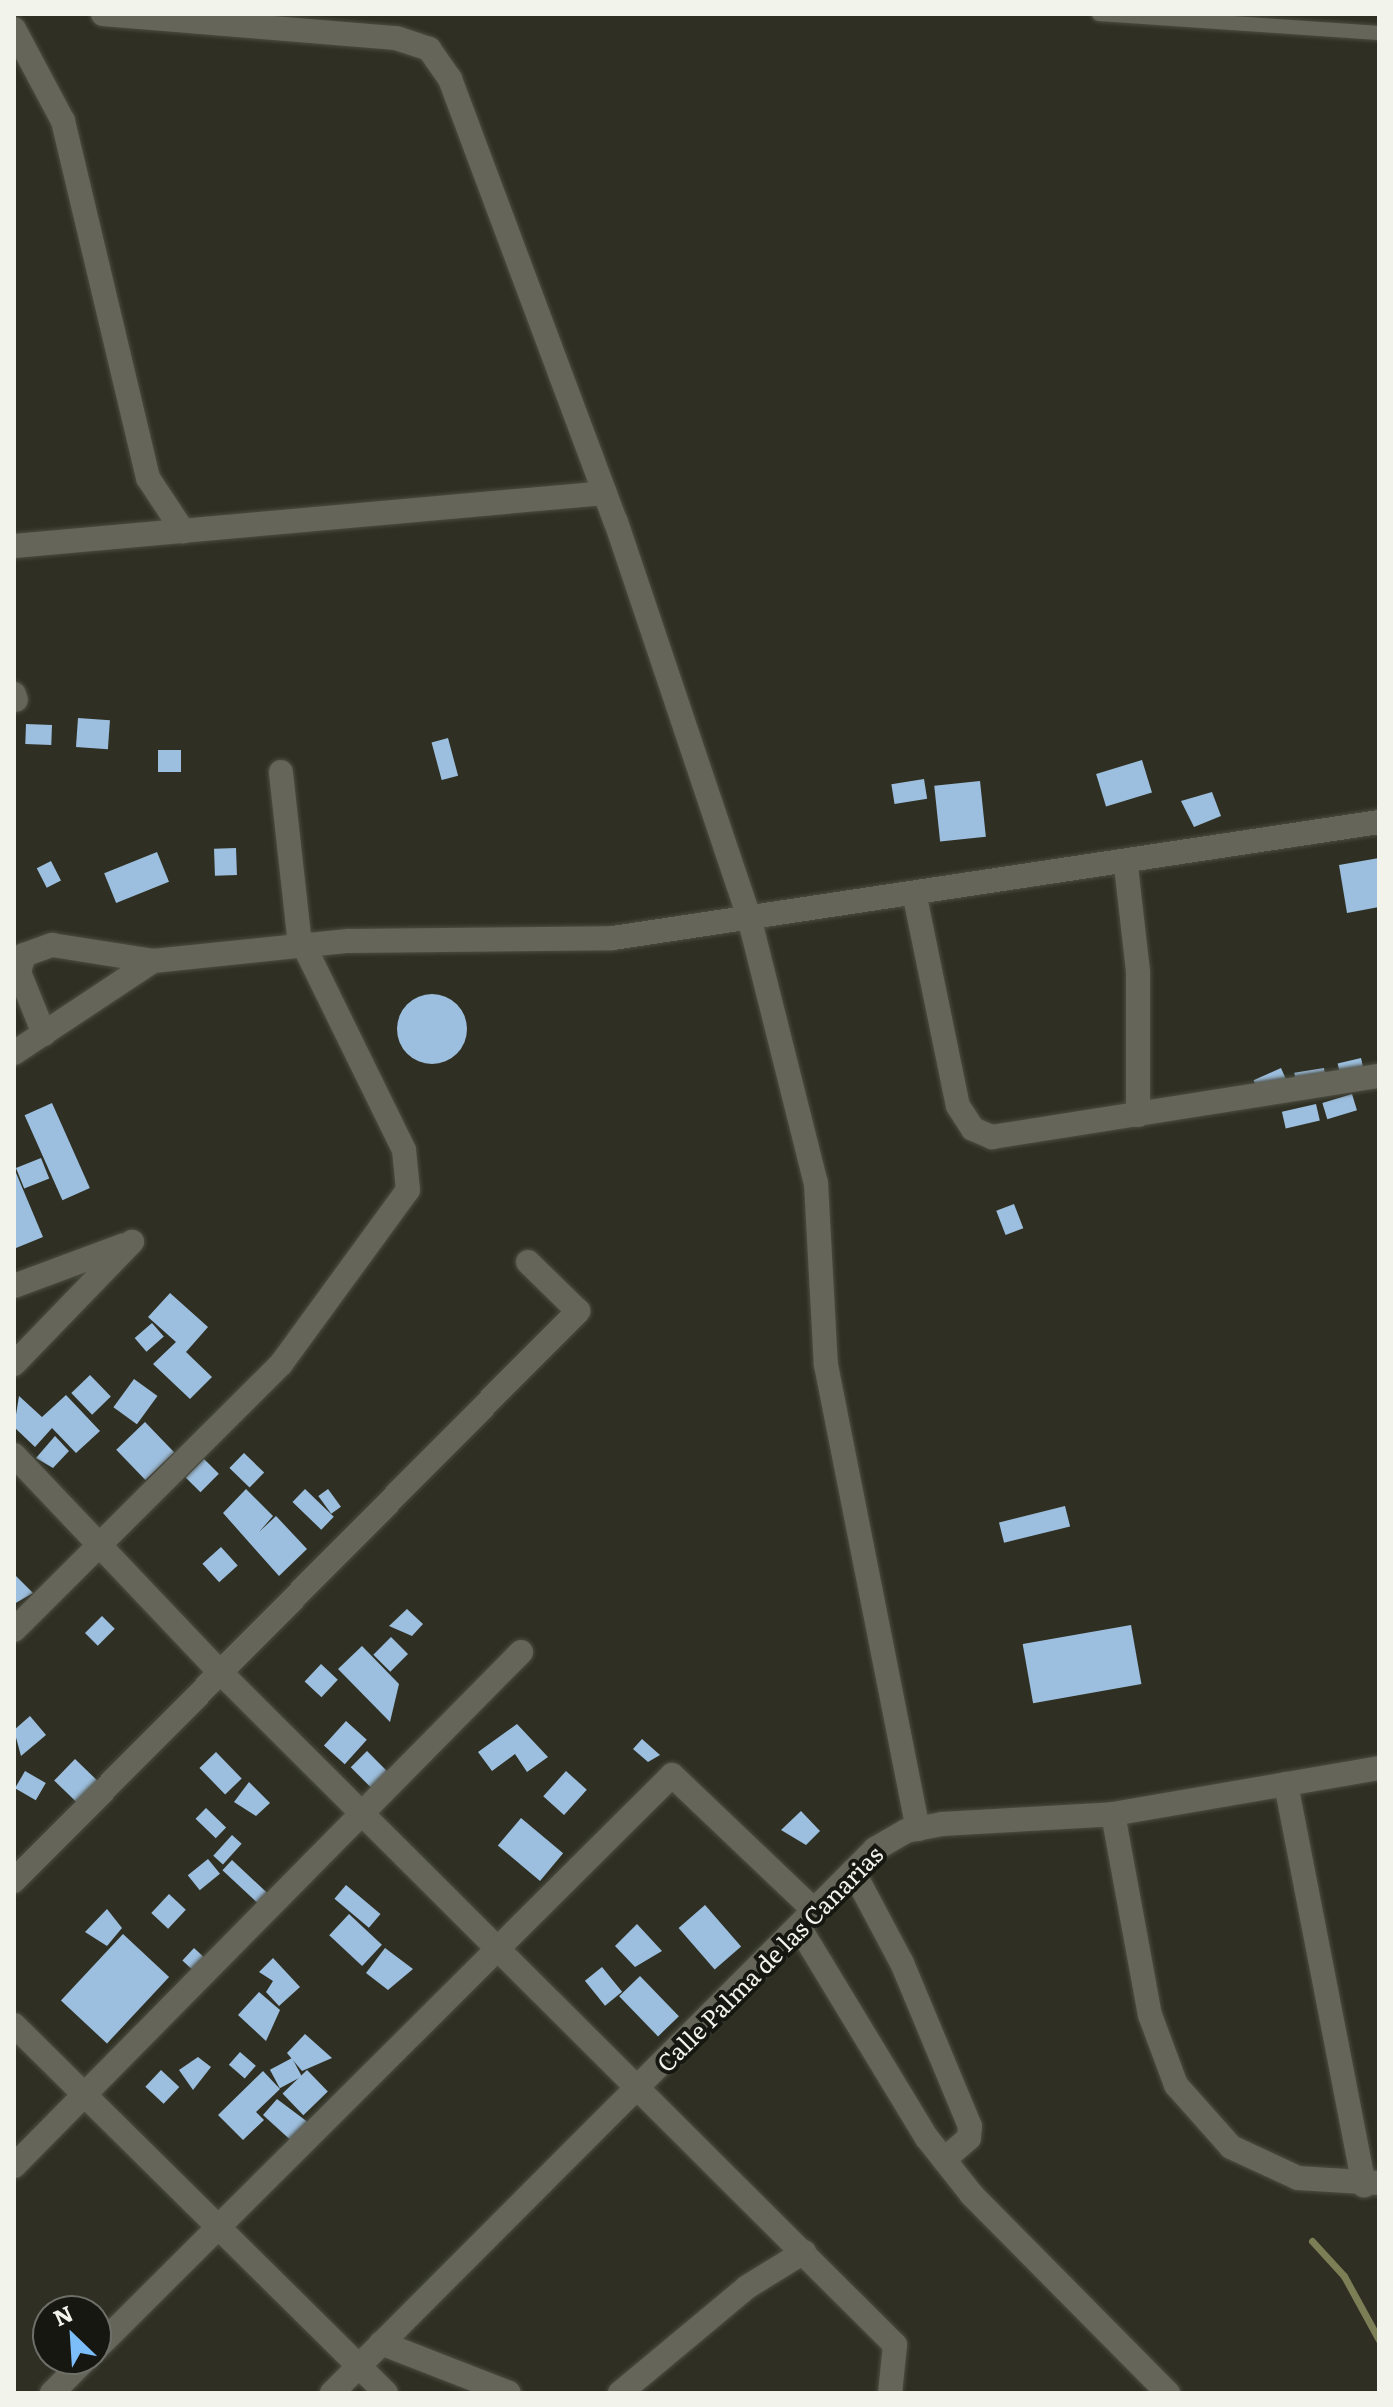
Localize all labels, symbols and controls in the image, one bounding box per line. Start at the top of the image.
street label: Calle Palma de las Canarias [650,1839,888,2077]
north arrow [32,2295,112,2375]
text: N [47,2296,78,2333]

